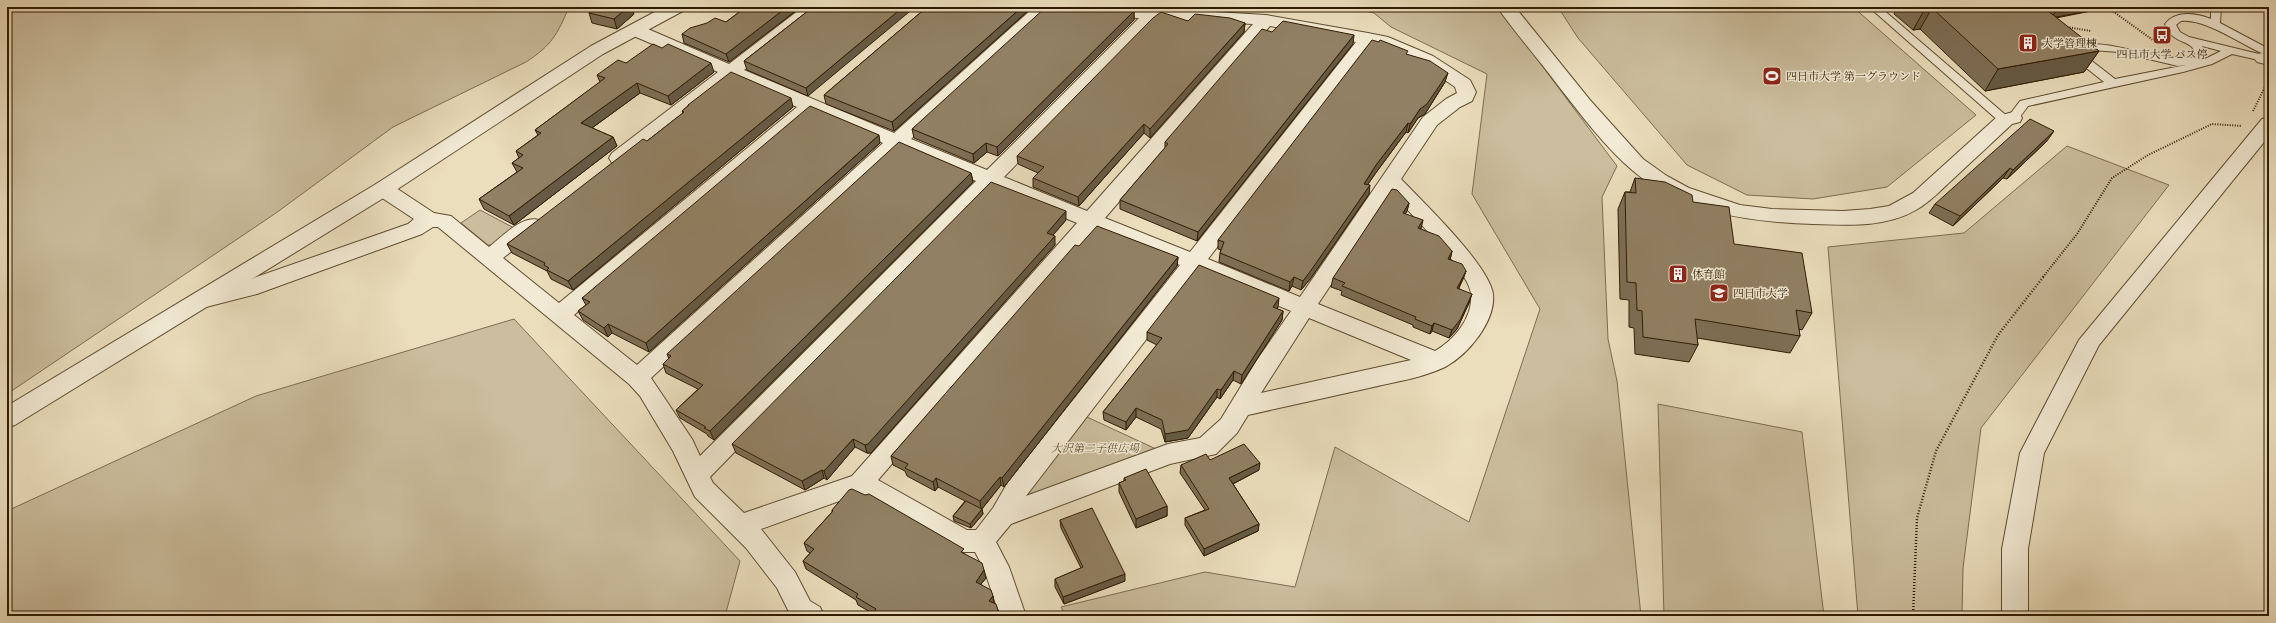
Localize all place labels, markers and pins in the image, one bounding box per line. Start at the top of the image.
bus stop icon: 四日市大学 バス停 [2151,24,2173,46]
building icon: 大学管理棟 [2017,32,2039,54]
place label: 大学管理棟 [2042,36,2097,50]
place label: 四日市大学 バス停 [2117,47,2207,61]
sports icon: 四日市大学 第一グラウンド [1761,65,1783,87]
place label: 四日市大学 第一グラウンド [1786,69,1921,83]
building icon: 体育館 [1667,263,1689,285]
place label: 体育館 [1692,267,1725,281]
school or university icon: 四日市大学 [1708,282,1730,304]
place label: 四日市大学 [1733,286,1788,300]

